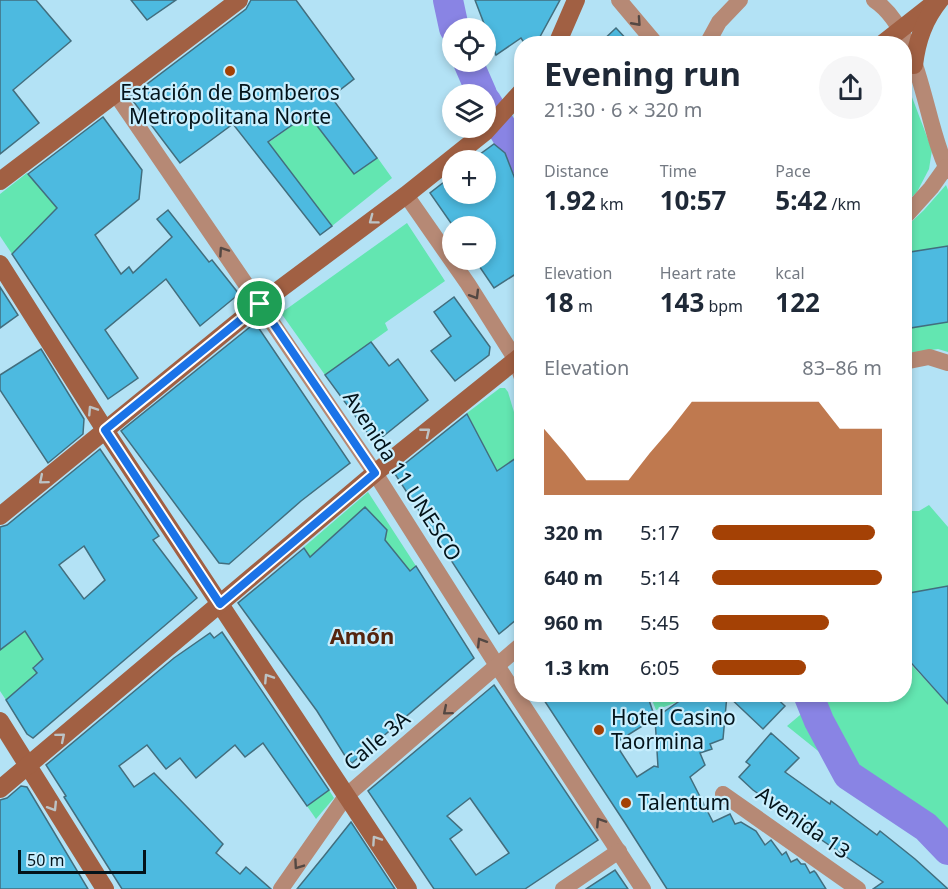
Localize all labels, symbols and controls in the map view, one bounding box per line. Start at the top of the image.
one-way arrow [630,15,641,26]
map controls [442,18,496,270]
button: locate [442,18,496,72]
text: Evening run [544,51,741,96]
button: share [819,56,882,119]
marker: Estación de Bomberos Metropolitana Norte [223,64,237,78]
place label: Estación de Bomberos Metropolitana Norte [120,78,340,130]
button: layers [442,84,496,138]
text: 21:30 · 6 × 320 m [544,96,702,123]
button: + [442,150,496,204]
text: Distance [544,160,609,182]
text: Time [660,160,697,182]
text: Pace [775,160,811,182]
text: 1.92 [544,182,596,218]
text: 10:57 [660,182,726,218]
text: 5:42 [775,182,827,218]
text: km [596,193,624,215]
text: /km [827,193,861,215]
one-way arrow [368,213,379,224]
button: − [442,216,496,270]
one-way arrow [219,247,230,258]
text: Elevation [544,262,612,284]
text: Heart rate [660,262,736,284]
text: kcal [775,262,805,284]
pin [234,278,285,329]
text: 18 [544,284,574,320]
text: 143 [660,284,704,320]
text: 122 [775,284,820,320]
icon: arrive [243,287,276,320]
one-way arrow [468,289,479,299]
text: m [574,295,593,317]
text: bpm [704,295,743,317]
text: Elevation [544,354,629,381]
text: 83–86 m [802,354,882,381]
street label: Avenida 11 UNESCO [337,385,468,566]
one-way arrow [88,405,99,416]
one-way arrow [419,428,430,439]
one-way arrow [39,473,50,484]
text: 320 m [544,519,603,546]
text: 5:17 [640,519,680,546]
text: 640 m [544,564,603,591]
text: 5:14 [640,564,680,591]
text: 960 m [544,609,603,636]
text: 5:45 [640,609,680,636]
district label: Amón [330,620,394,650]
one-way arrow [477,638,489,648]
text: 1.3 km [544,654,610,681]
text: 6:05 [640,654,680,681]
one-way arrow [264,674,275,685]
place label: Hotel Casino Taormina [611,703,736,755]
street label: Calle 3A [337,704,416,776]
one-way arrow [443,704,454,715]
marker: Hotel Casino Taormina [592,723,606,737]
one-way arrow [54,734,65,745]
street label: Avenida 13 [751,780,856,865]
place label: Talentum [638,788,730,816]
marker: Talentum [619,796,633,810]
one-way arrow [46,801,58,811]
one-way arrow [596,818,607,829]
one-way arrow [372,836,383,847]
scale bar [18,847,146,874]
text: 50 m [27,849,64,871]
one-way arrow [294,859,305,870]

